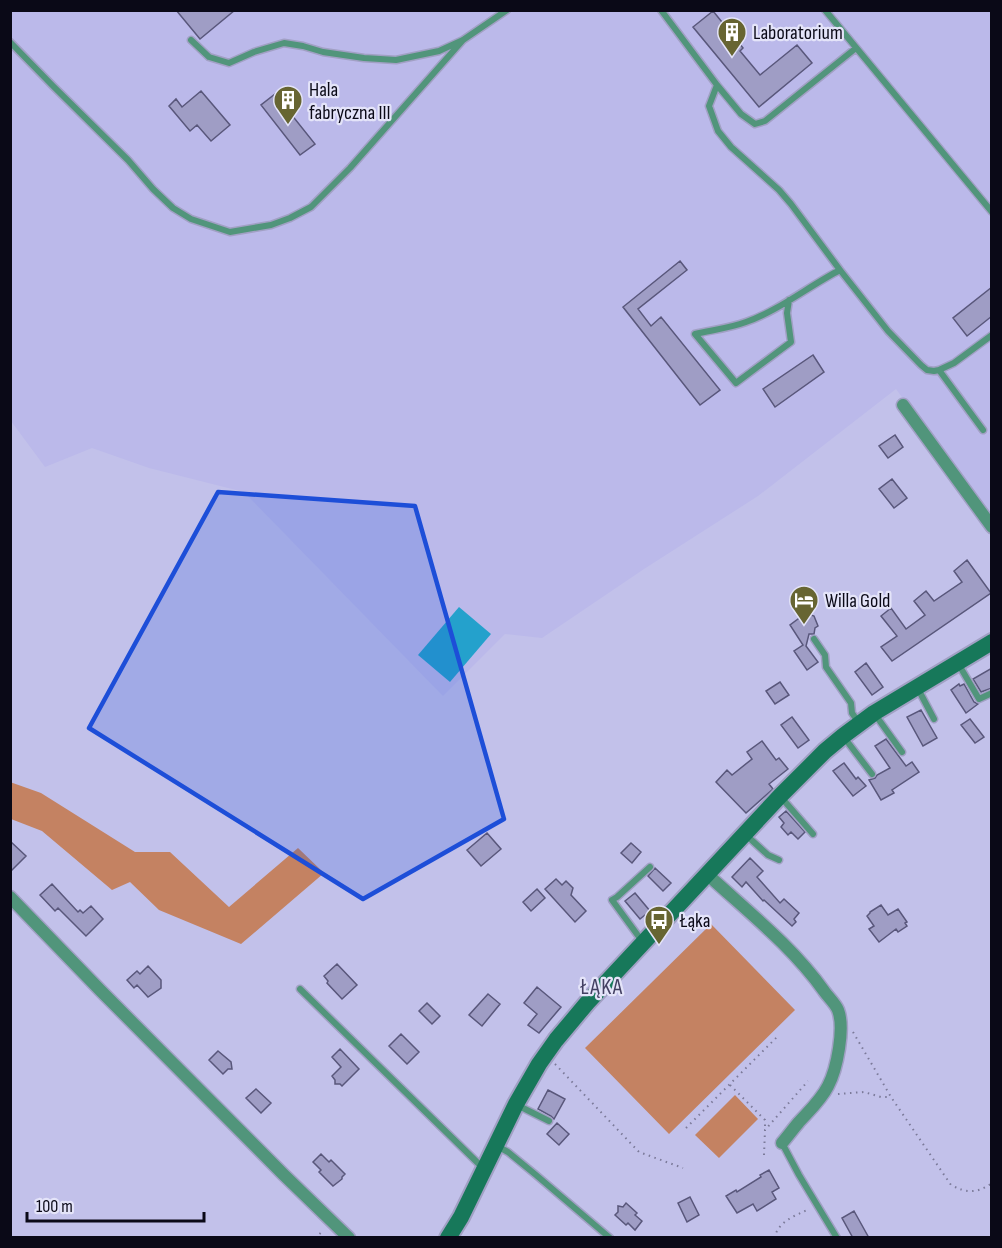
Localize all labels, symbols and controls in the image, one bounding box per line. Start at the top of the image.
building icon: Laboratorium [716,16,748,58]
place label: Laboratorium [753,21,843,45]
place label: Hala fabryczna III [309,78,391,125]
building icon: Hala fabryczna III [272,84,304,126]
hotel icon: Willa Gold [788,584,820,626]
place label: Willa Gold [825,589,890,613]
bus stop icon: Łąka [643,904,675,946]
place label: Łąka [679,909,710,933]
district label: ŁĄKA [579,974,624,1001]
scale bar [27,1185,204,1223]
text: 100 m [36,1196,73,1217]

